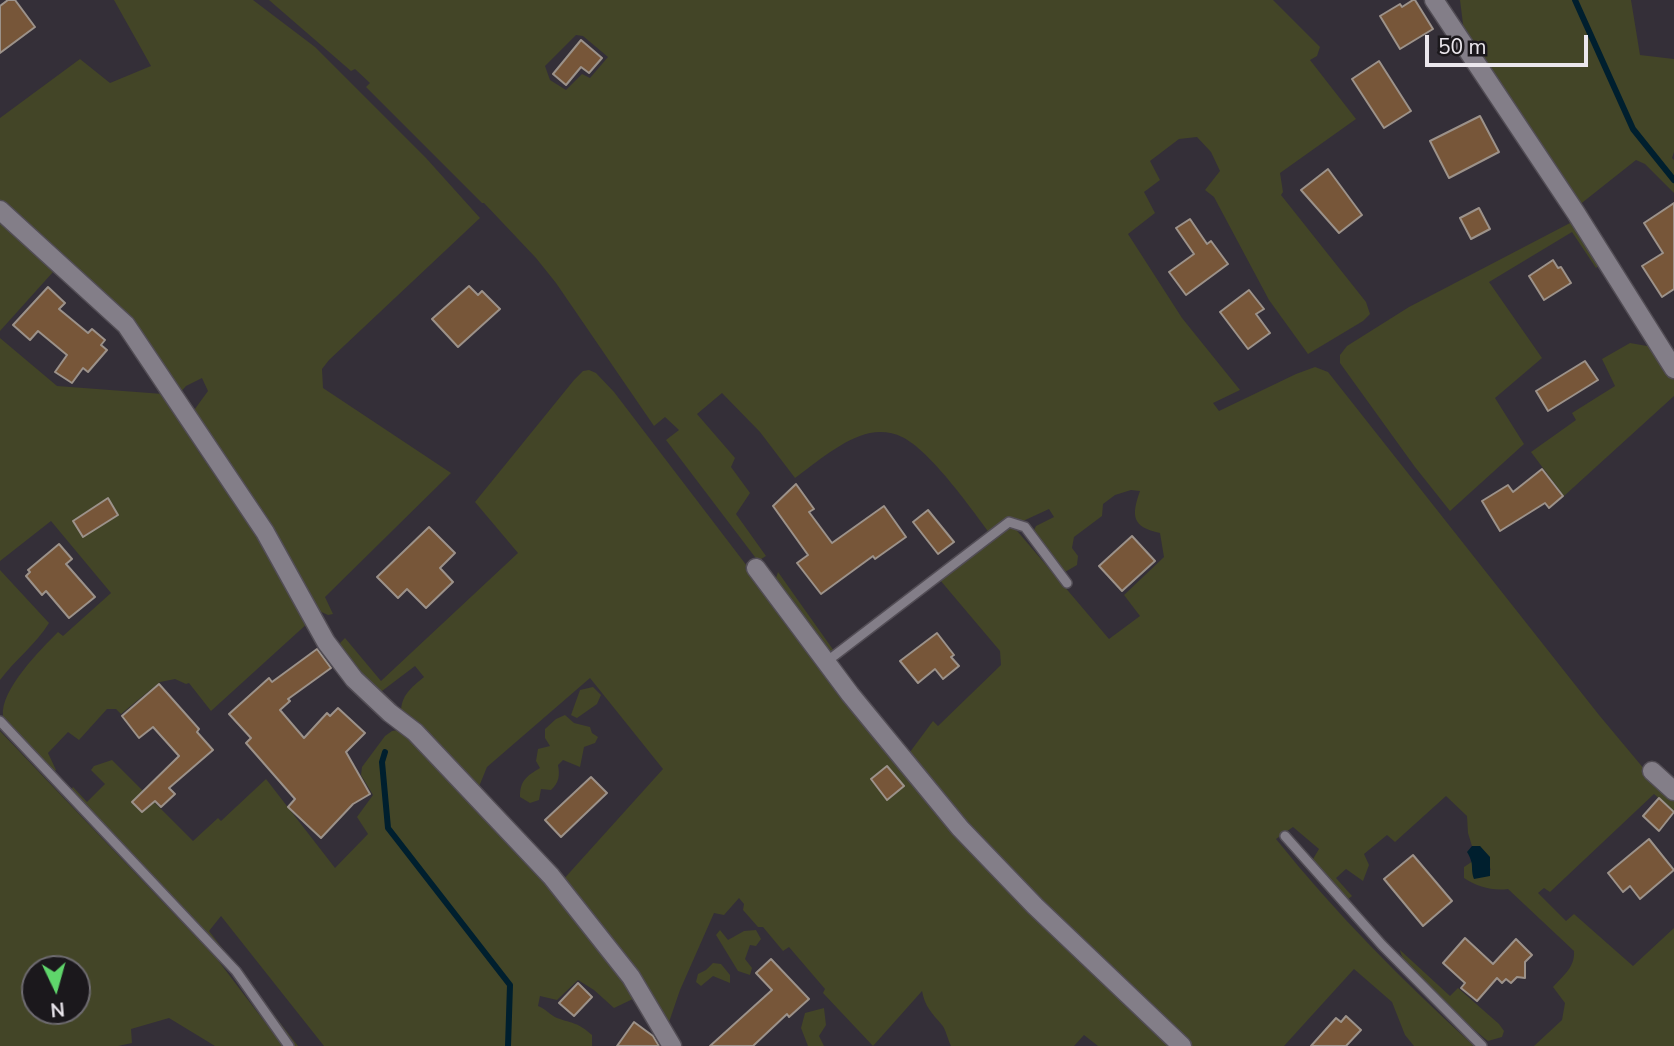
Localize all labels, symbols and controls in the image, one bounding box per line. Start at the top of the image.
scale bar [1429,21,1592,65]
text: 50 m [1438,33,1487,61]
north arrow [21,955,91,1025]
text: N [49,995,66,1022]

